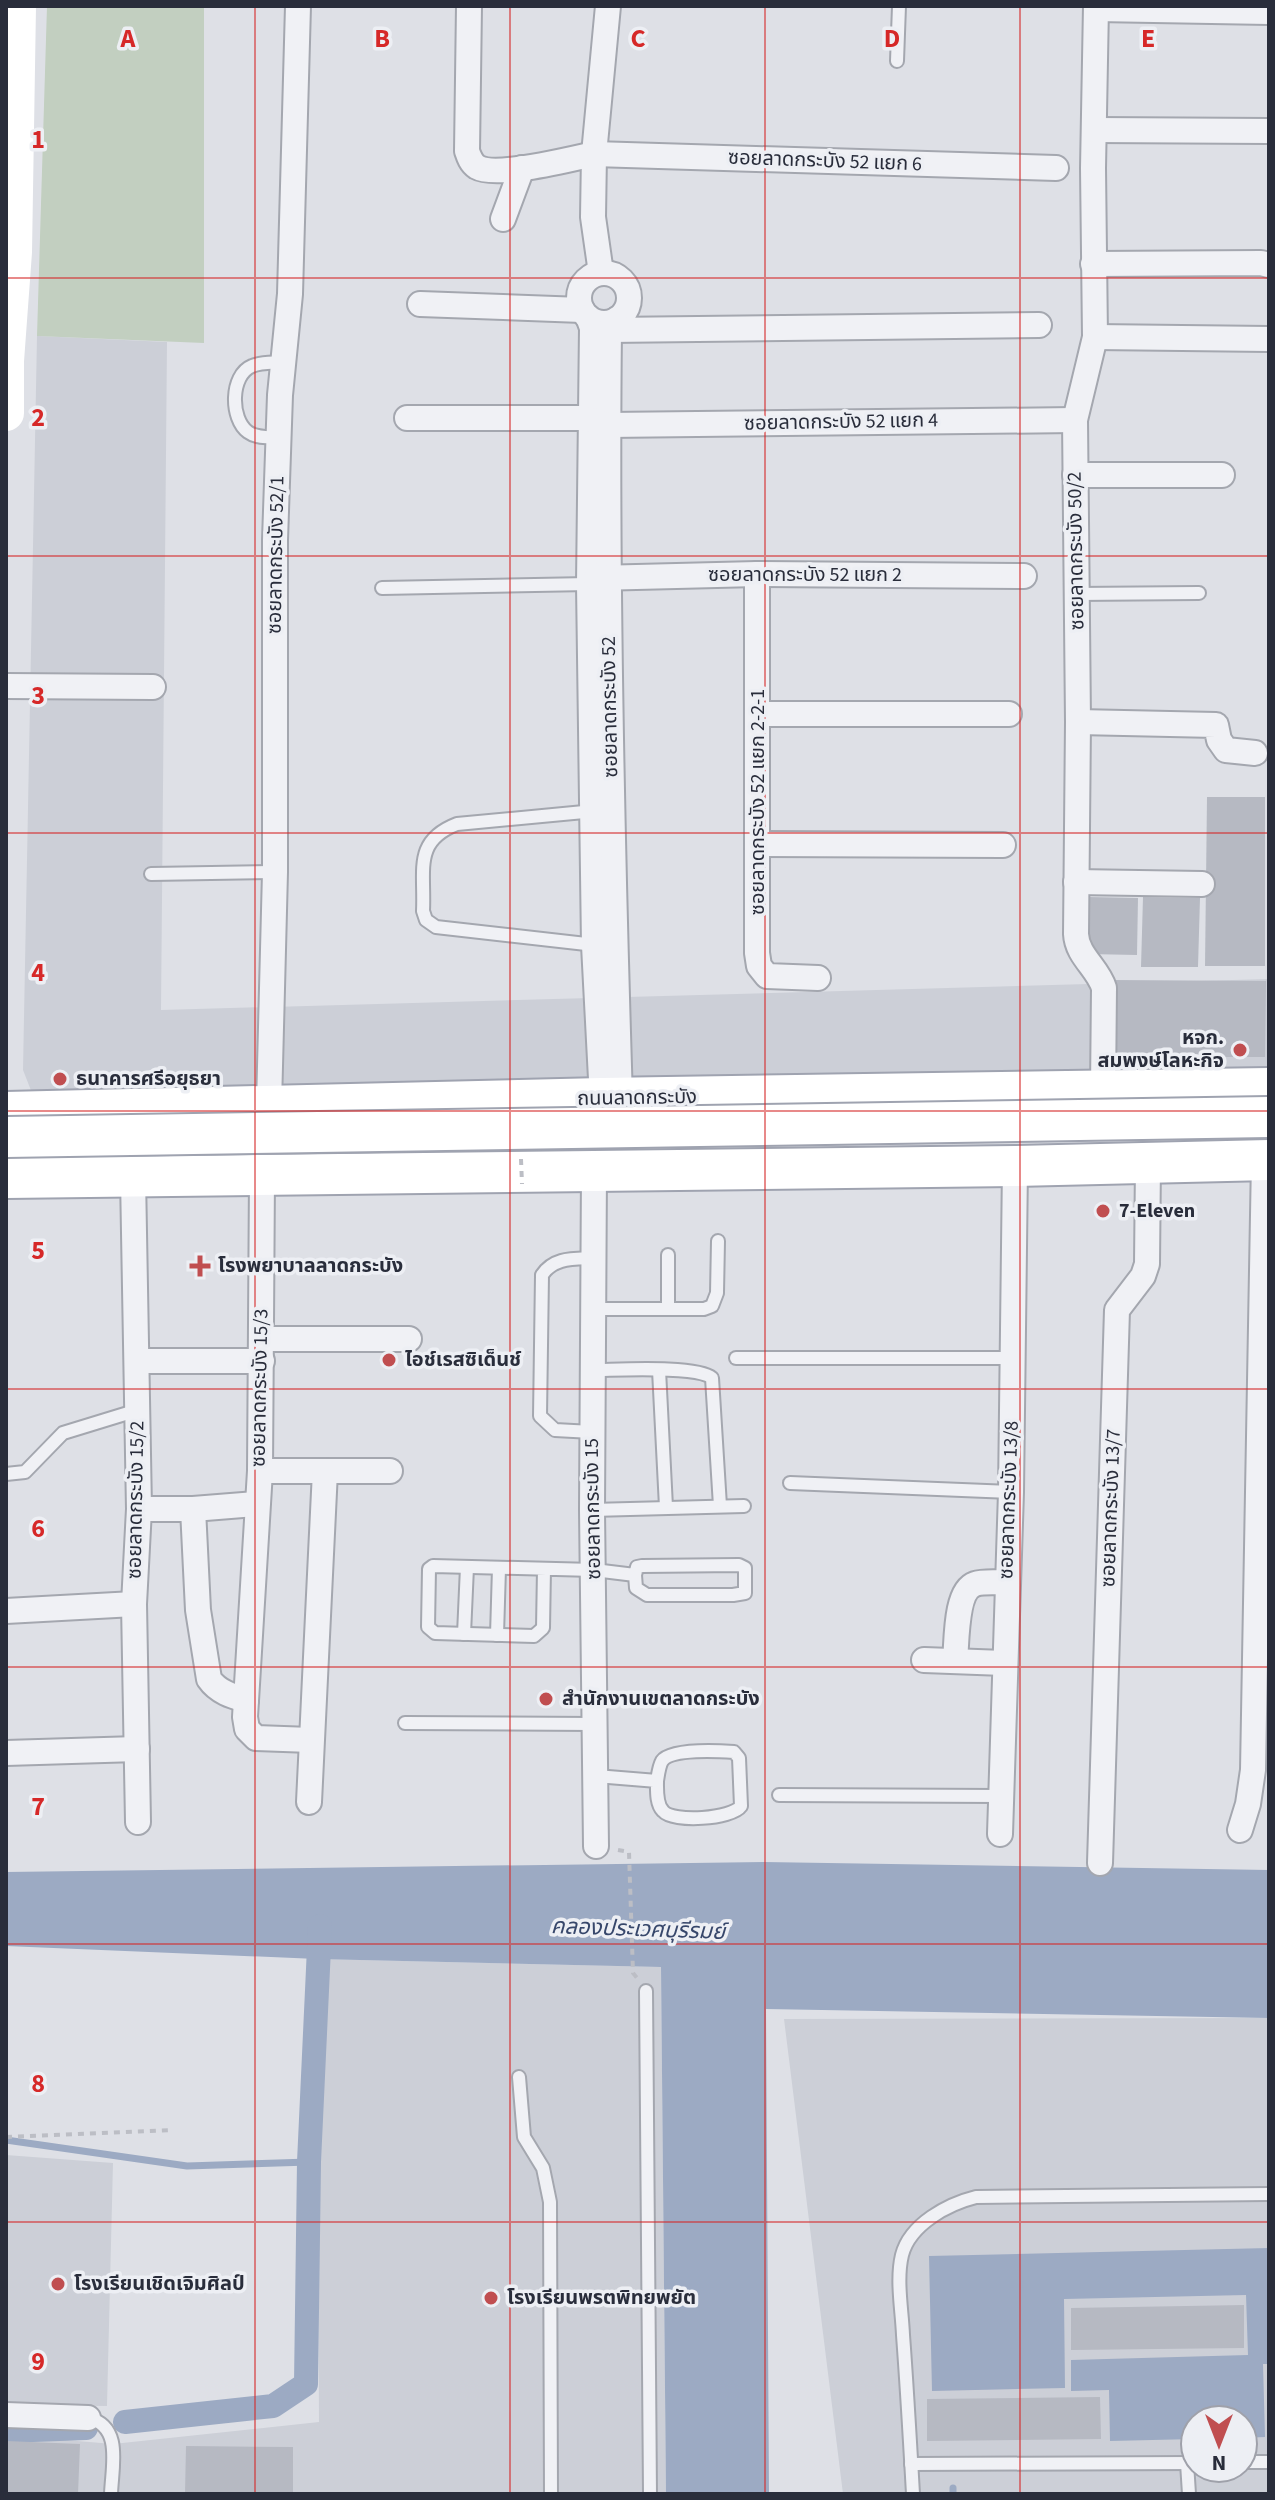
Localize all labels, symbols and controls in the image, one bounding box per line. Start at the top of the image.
text: A [120,20,137,57]
text: B [374,20,390,57]
text: C [630,20,646,57]
text: D [884,20,900,57]
text: E [1141,20,1155,57]
text: 1 [31,121,45,158]
street label: ซอยลาดกระบัง 52 แยก 6 [728,144,923,178]
text: 2 [31,399,45,436]
street label: ซอยลาดกระบัง 52 แยก 4 [744,406,938,438]
street label: ซอยลาดกระบัง 50/2 [1061,471,1091,630]
street label: ซอยลาดกระบัง 52/1 [261,476,291,634]
street label: ซอยลาดกระบัง 52 แยก 2 [708,561,902,589]
street label: ซอยลาดกระบัง 52 [595,636,625,778]
text: 3 [31,677,45,714]
street label: ซอยลาดกระบัง 52 แยก 2-2-1 [744,689,772,915]
text: 4 [31,954,45,991]
place label: หจก. สมพงษ์โลหะกิจ [1097,1024,1224,1075]
marker: หจก. สมพงษ์โลหะกิจ [1231,1041,1249,1059]
place label: ธนาคารศรีอยุธยา [76,1065,221,1093]
marker: ธนาคารศรีอยุธยา [51,1070,69,1088]
street label: ถนนลาดกระบัง [577,1083,697,1113]
place label: 7-Eleven [1119,1197,1195,1225]
marker: 7-Eleven [1094,1202,1112,1220]
text: 5 [31,1232,45,1269]
place label: โรงพยาบาลลาดกระบัง [218,1252,403,1280]
marker: โรงพยาบาลลาดกระบัง [189,1255,211,1277]
street label: ซอยลาดกระบัง 15/3 [245,1309,275,1467]
place label: ไอช์เรสซิเด็นช์ [405,1346,522,1374]
marker: ไอช์เรสซิเด็นช์ [380,1351,398,1369]
street label: ซอยลาดกระบัง 15/2 [121,1420,151,1579]
street label: ซอยลาดกระบัง 13/8 [992,1420,1026,1580]
street label: ซอยลาดกระบัง 13/7 [1094,1428,1128,1588]
street label: ซอยลาดกระบัง 15 [578,1438,608,1580]
text: 6 [31,1510,45,1547]
place label: สำนักงานเขตลาดกระบัง [562,1685,760,1713]
marker: สำนักงานเขตลาดกระบัง [537,1690,555,1708]
text: 7 [31,1788,45,1825]
water label: คลองประเวศบุรีรมย์ [550,1910,730,1948]
text: 8 [31,2065,45,2102]
place label: โรงเรียนเชิดเจิมศิลป์ [74,2270,245,2298]
marker: โรงเรียนเชิดเจิมศิลป์ [49,2275,67,2293]
place label: โรงเรียนพรตพิทยพยัต [507,2284,696,2312]
marker: โรงเรียนพรตพิทยพยัต [482,2289,500,2307]
text: 9 [31,2343,45,2380]
north arrow [1179,2404,1259,2484]
text: N [1212,2447,1226,2479]

